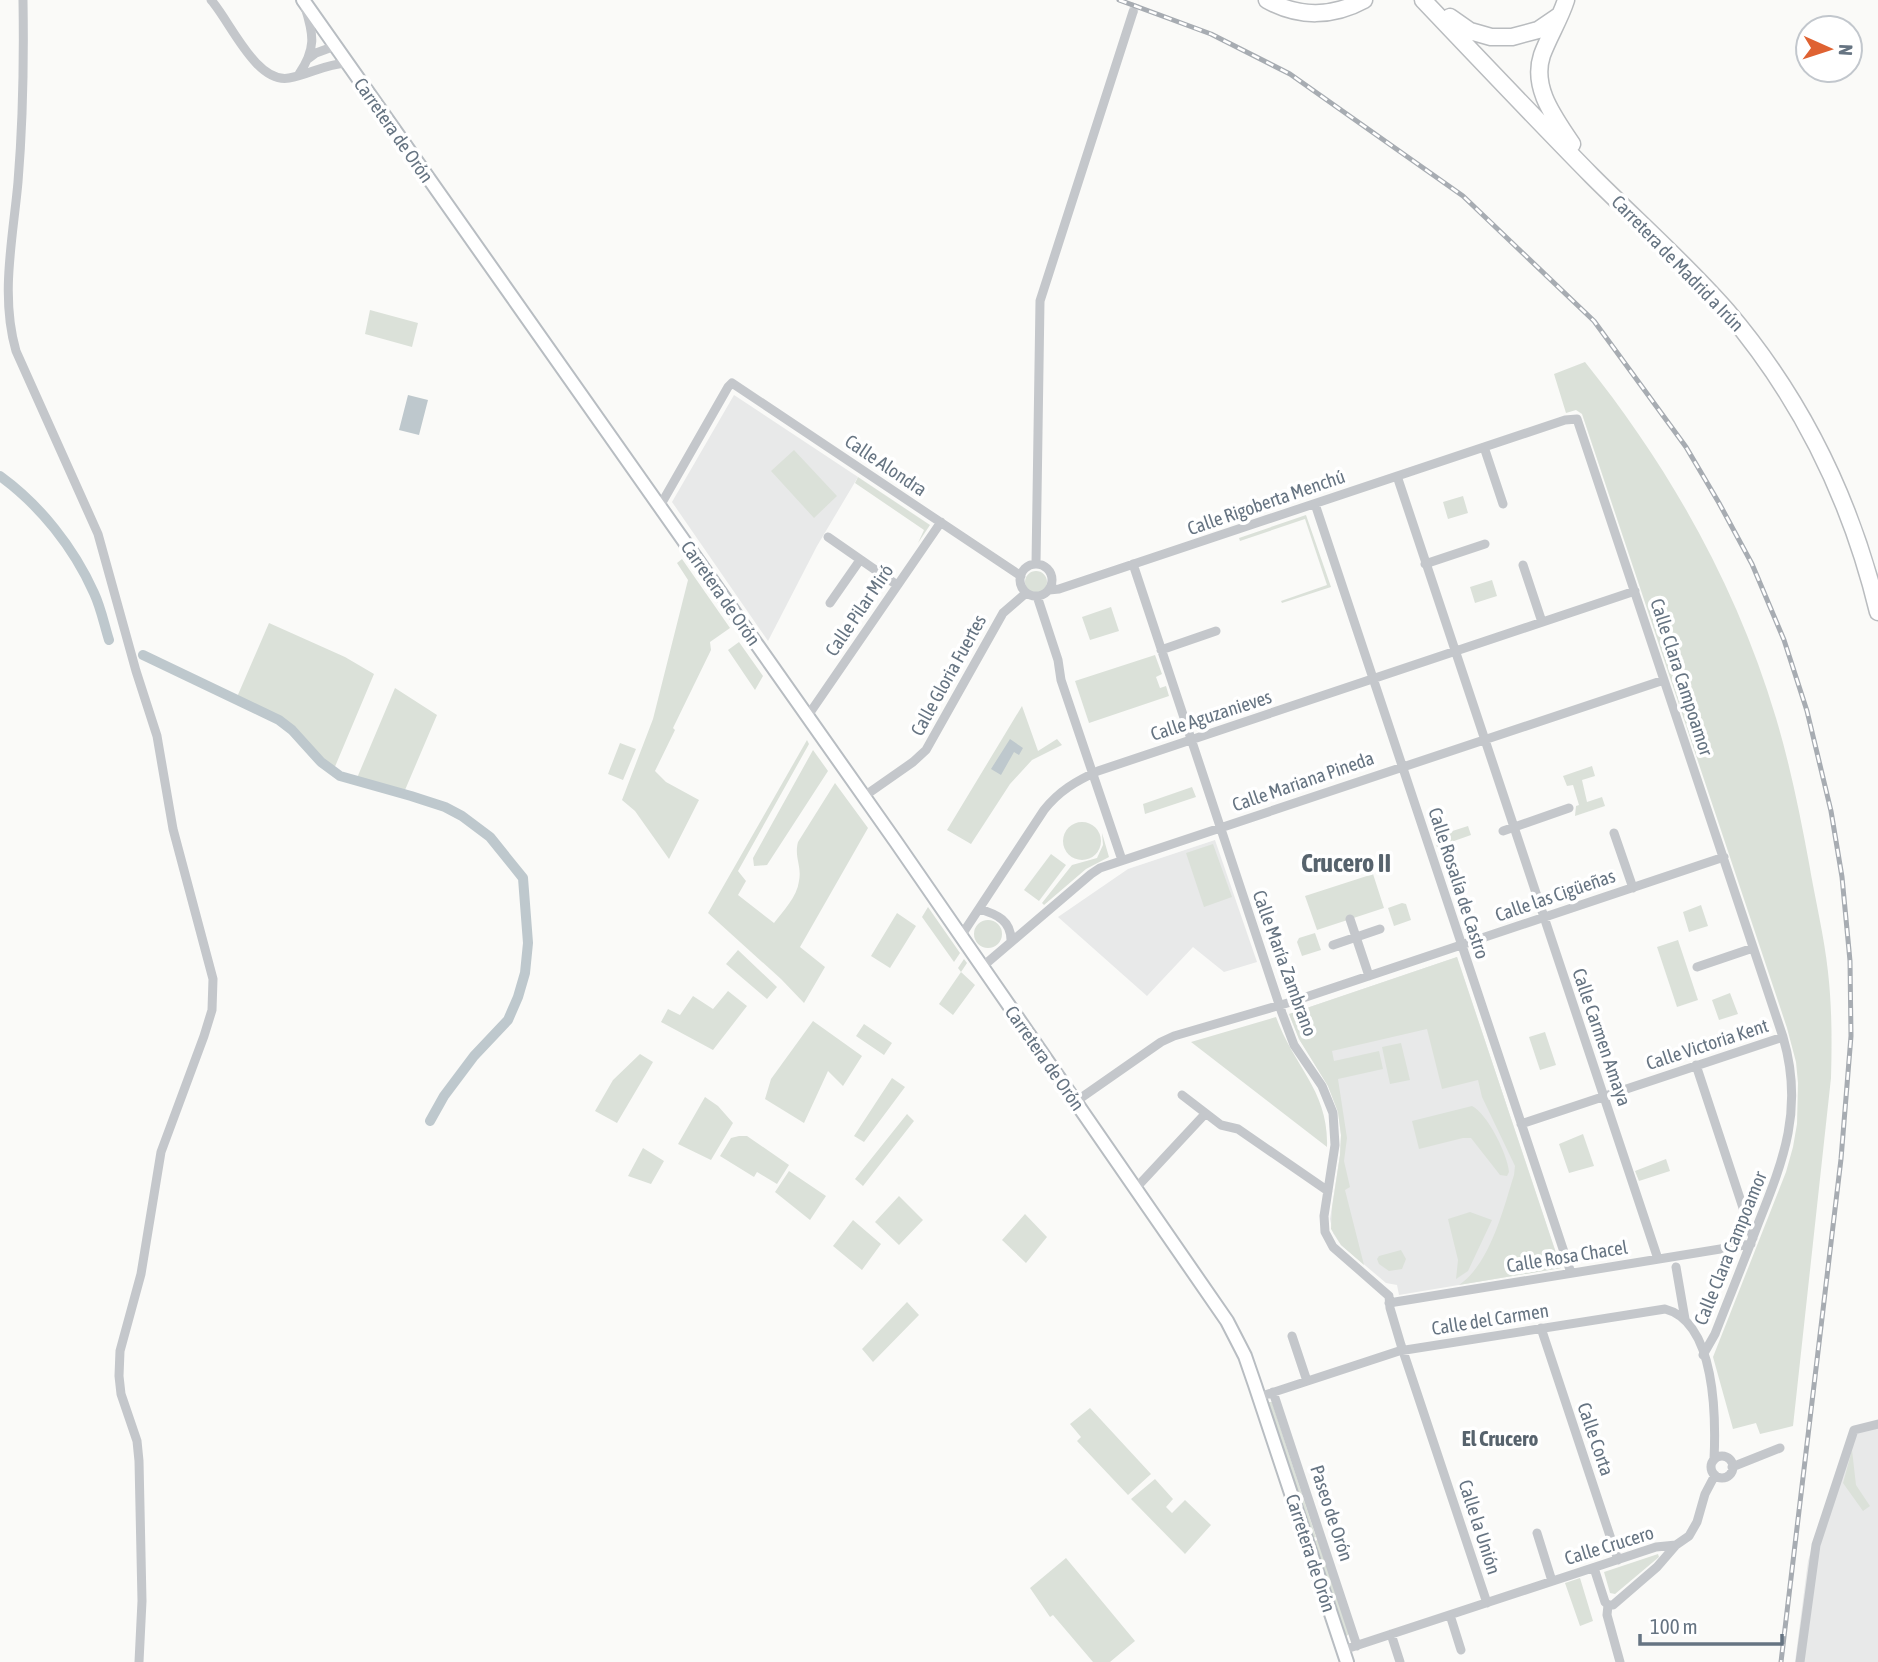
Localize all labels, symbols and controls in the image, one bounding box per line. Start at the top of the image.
north arrow [1794,14,1864,84]
text: N [1835,44,1857,56]
street label: Carretera de Orón [350,73,438,187]
street label: Carretera de Madrid a Irún [1607,190,1749,336]
street label: Calle Alondra [841,430,931,500]
street label: Calle Rigoberta Menchú [1184,465,1348,539]
street label: Carretera de Orón [677,536,765,650]
street label: Calle Pilar Miró [820,560,898,660]
street label: Calle Clara Campoamor [1646,596,1718,759]
street label: Calle Gloria Fuertes [906,610,990,739]
street label: Calle Aguzanieves [1148,685,1275,745]
street label: Calle Mariana Pineda [1229,746,1377,816]
street label: Calle Rosalía de Castro [1424,805,1494,961]
district label: Crucero II [1301,848,1391,878]
street label: Calle las Cigüeñas [1492,864,1618,926]
street label: Calle María Zambrano [1248,887,1322,1039]
street label: Calle Carmen Amaya [1568,965,1636,1109]
street label: Carretera de Orón [1001,1001,1089,1115]
street label: Calle Victoria Kent [1643,1014,1771,1074]
street label: Calle Clara Campoamor [1689,1168,1771,1328]
street label: Calle Rosa Chacel [1505,1236,1629,1276]
street label: Calle del Carmen [1430,1299,1550,1339]
street label: Calle Corta [1573,1400,1619,1478]
district label: El Crucero [1462,1426,1538,1450]
street label: Paseo de Orón [1306,1462,1358,1564]
street label: Calle la Unión [1454,1477,1506,1577]
street label: Carretera de Orón [1282,1491,1340,1615]
street label: Calle Crucero [1562,1521,1656,1569]
scale bar [1640,1602,1782,1646]
text: 100 m [1650,1614,1698,1638]

